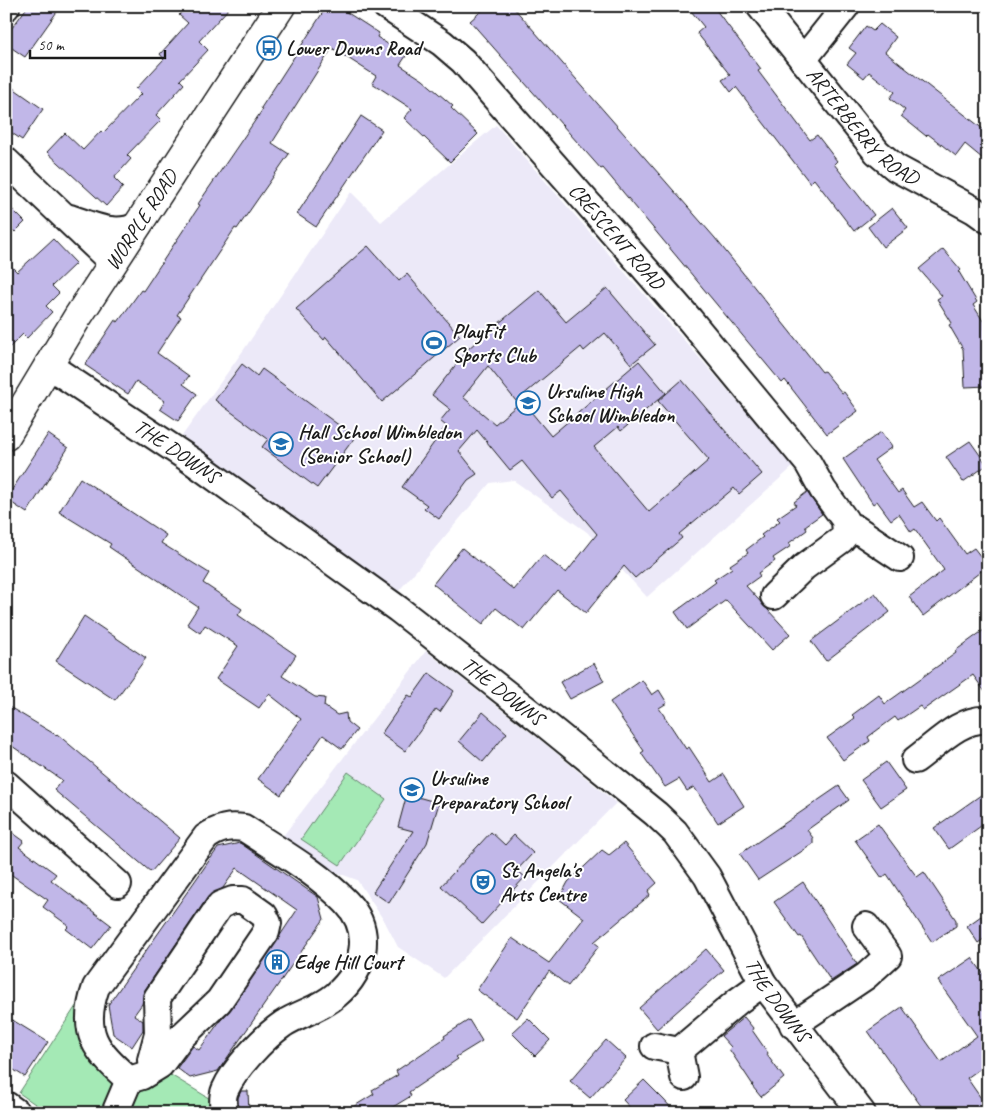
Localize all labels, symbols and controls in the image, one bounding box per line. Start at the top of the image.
scale bar [30,28,165,60]
bus stop icon: Lower Downs Road [256,35,282,61]
place label: Lower Downs Road [286,35,424,61]
text: 50 m [38,36,65,55]
street label: ARTERBERRY ROAD [801,62,925,192]
street label: WORPLE ROAD [99,163,184,275]
street label: CRESCENT ROAD [563,178,672,296]
place label: PlayFit Sports Club [452,318,537,368]
sports icon: PlayFit Sports Club [421,330,447,356]
place label: Ursuline High School Wimbledon [546,378,675,428]
school or university icon: Ursuline High School Wimbledon [515,390,541,416]
street label: THE DOWNS [129,413,227,491]
place label: Hall School Wimbledon (Senior School) [298,419,463,469]
school or university icon: Hall School Wimbledon (Senior School) [268,431,294,457]
street label: THE DOWNS [457,651,551,733]
place label: Ursuline Preparatory School [430,765,572,815]
school or university icon: Ursuline Preparatory School [399,777,425,803]
place label: St Angela's Arts Centre [500,857,588,907]
theatre icon: St Angela's Arts Centre [470,869,496,895]
building icon: Edge Hill Court [264,949,290,975]
place label: Edge Hill Court [294,949,405,975]
street label: THE DOWNS [739,954,818,1050]

